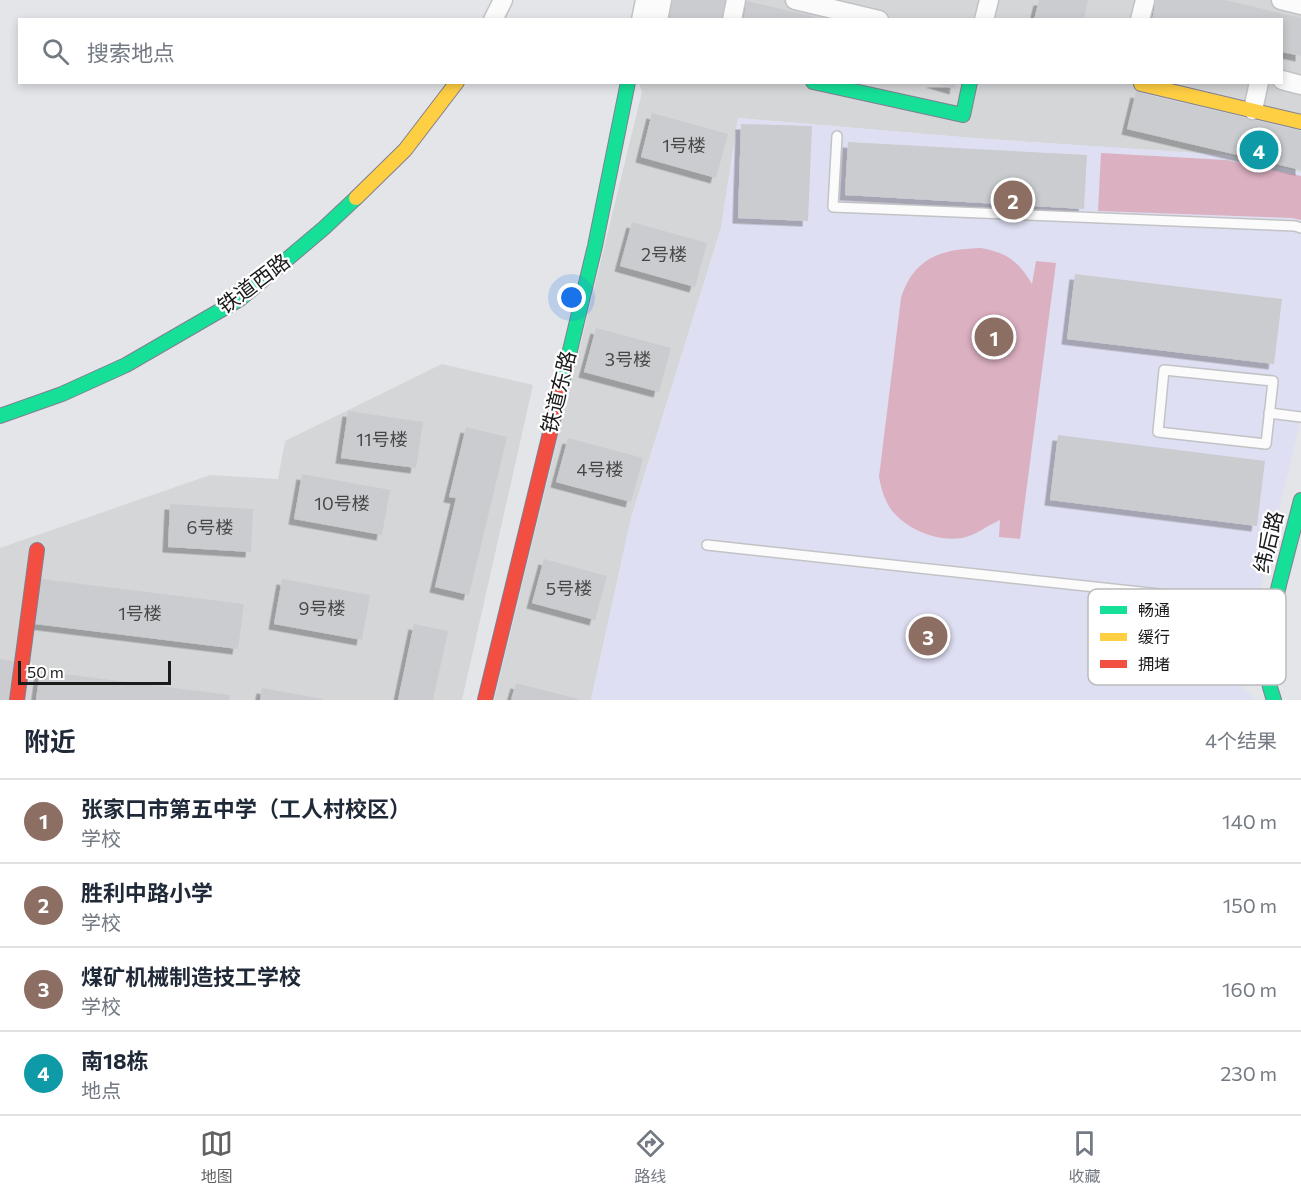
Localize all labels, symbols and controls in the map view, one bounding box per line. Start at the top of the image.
search box [18,18,1283,84]
icon: search [39,35,72,68]
text: 搜索地点 [87,39,175,66]
pin: 4 [1240,128,1278,172]
house number: 1号楼 [662,134,706,156]
pin: 2 [994,178,1032,222]
house number: 2号楼 [641,243,687,265]
street label: 铁道西路 [212,248,294,318]
your location [557,283,586,312]
pin: 1 [974,314,1014,360]
street label: 铁道东路 [535,348,580,435]
house number: 3号楼 [605,348,651,370]
house number: 11号楼 [356,428,408,450]
house number: 4号楼 [577,458,623,480]
house number: 10号楼 [314,492,370,514]
street label: 纬后路 [1248,508,1287,575]
house number: 6号楼 [187,516,233,538]
house number: 5号楼 [546,577,592,599]
legend [1088,589,1286,685]
house number: 9号楼 [299,597,345,619]
text: 畅通 [1138,600,1170,619]
house number: 1号楼 [118,602,162,624]
pin: 3 [908,614,948,658]
text: 缓行 [1138,627,1170,646]
text: 拥堵 [1138,654,1170,673]
scale bar [18,658,171,686]
text: 50 m [27,662,64,681]
text: 附近 [24,725,76,756]
text: 4个结果 [1205,728,1277,752]
text: 张家口市第五中学（工人村校区） [81,795,411,822]
text: 1 [39,809,48,833]
text: 140 m [1222,809,1277,833]
text: 学校 [81,826,121,850]
text: 胜利中路小学 [81,879,213,906]
text: 2 [38,893,49,917]
text: 150 m [1223,893,1277,917]
text: 学校 [81,910,121,934]
text: 煤矿机械制造技工学校 [81,963,301,990]
text: 3 [38,977,49,1001]
text: 160 m [1222,977,1277,1001]
text: 学校 [81,994,121,1018]
text: 南18栋 [81,1047,149,1074]
text: 4 [37,1061,50,1085]
text: 230 m [1220,1061,1277,1085]
text: 地点 [81,1078,121,1102]
tab: 地图 [200,1127,233,1187]
tab: 路线 [634,1127,667,1187]
tab: 收藏 [1068,1127,1101,1187]

